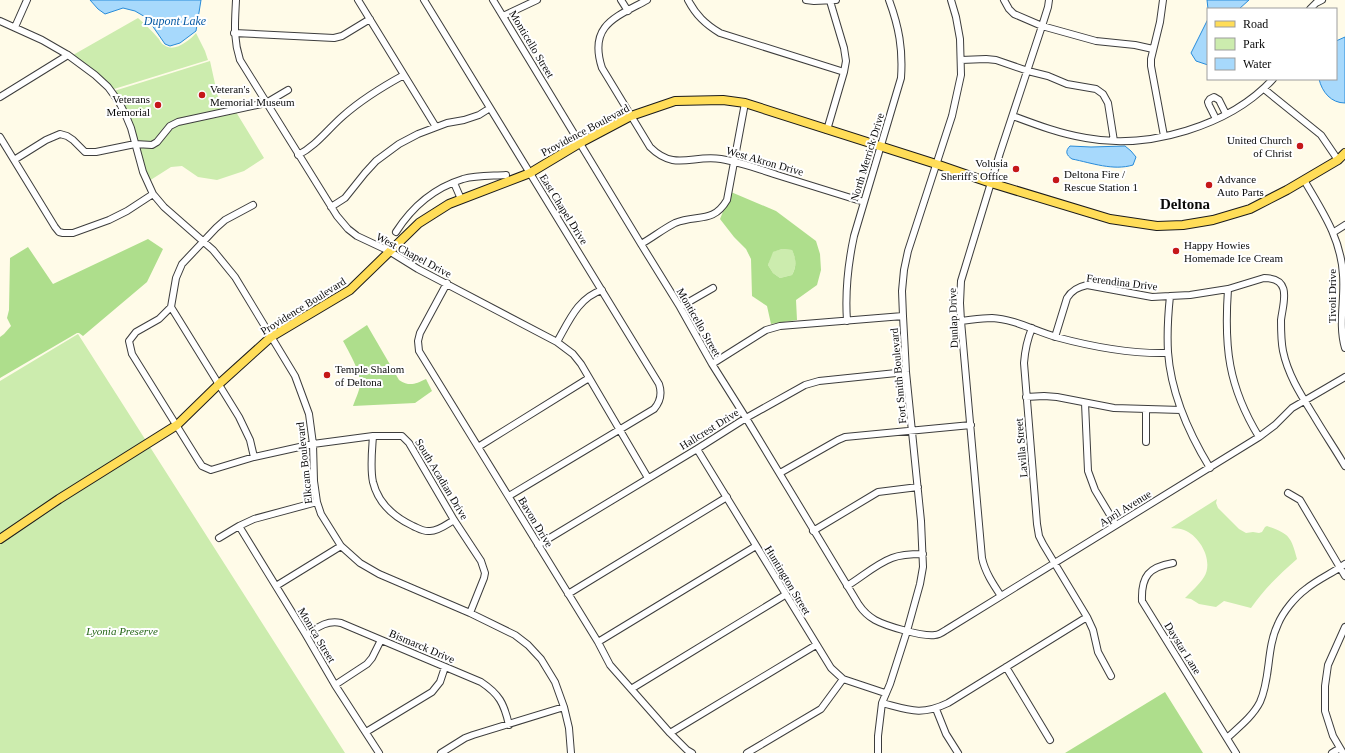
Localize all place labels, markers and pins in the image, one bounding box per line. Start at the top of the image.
place label: Veteran's Memorial Museum [210,83,295,108]
marker: Veteran's Memorial Museum [197,90,207,100]
place label: Veterans Memorial [107,93,150,118]
marker: Veterans Memorial [153,100,163,110]
place label: United Church of Christ [1227,134,1292,159]
marker: United Church of Christ [1295,141,1305,151]
place label: Volusia Sheriff's Office [941,157,1008,182]
marker: Volusia Sheriff's Office [1011,164,1021,174]
place label: Deltona Fire / Rescue Station 1 [1064,168,1138,193]
place label: Advance Auto Parts [1217,173,1264,198]
marker: Deltona Fire / Rescue Station 1 [1051,175,1061,185]
marker: Advance Auto Parts [1204,180,1214,190]
place label: Happy Howies Homemade Ice Cream [1184,239,1283,264]
marker: Happy Howies Homemade Ice Cream [1171,246,1181,256]
place label: Temple Shalom of Deltona [335,363,405,388]
marker: Temple Shalom of Deltona [322,370,332,380]

